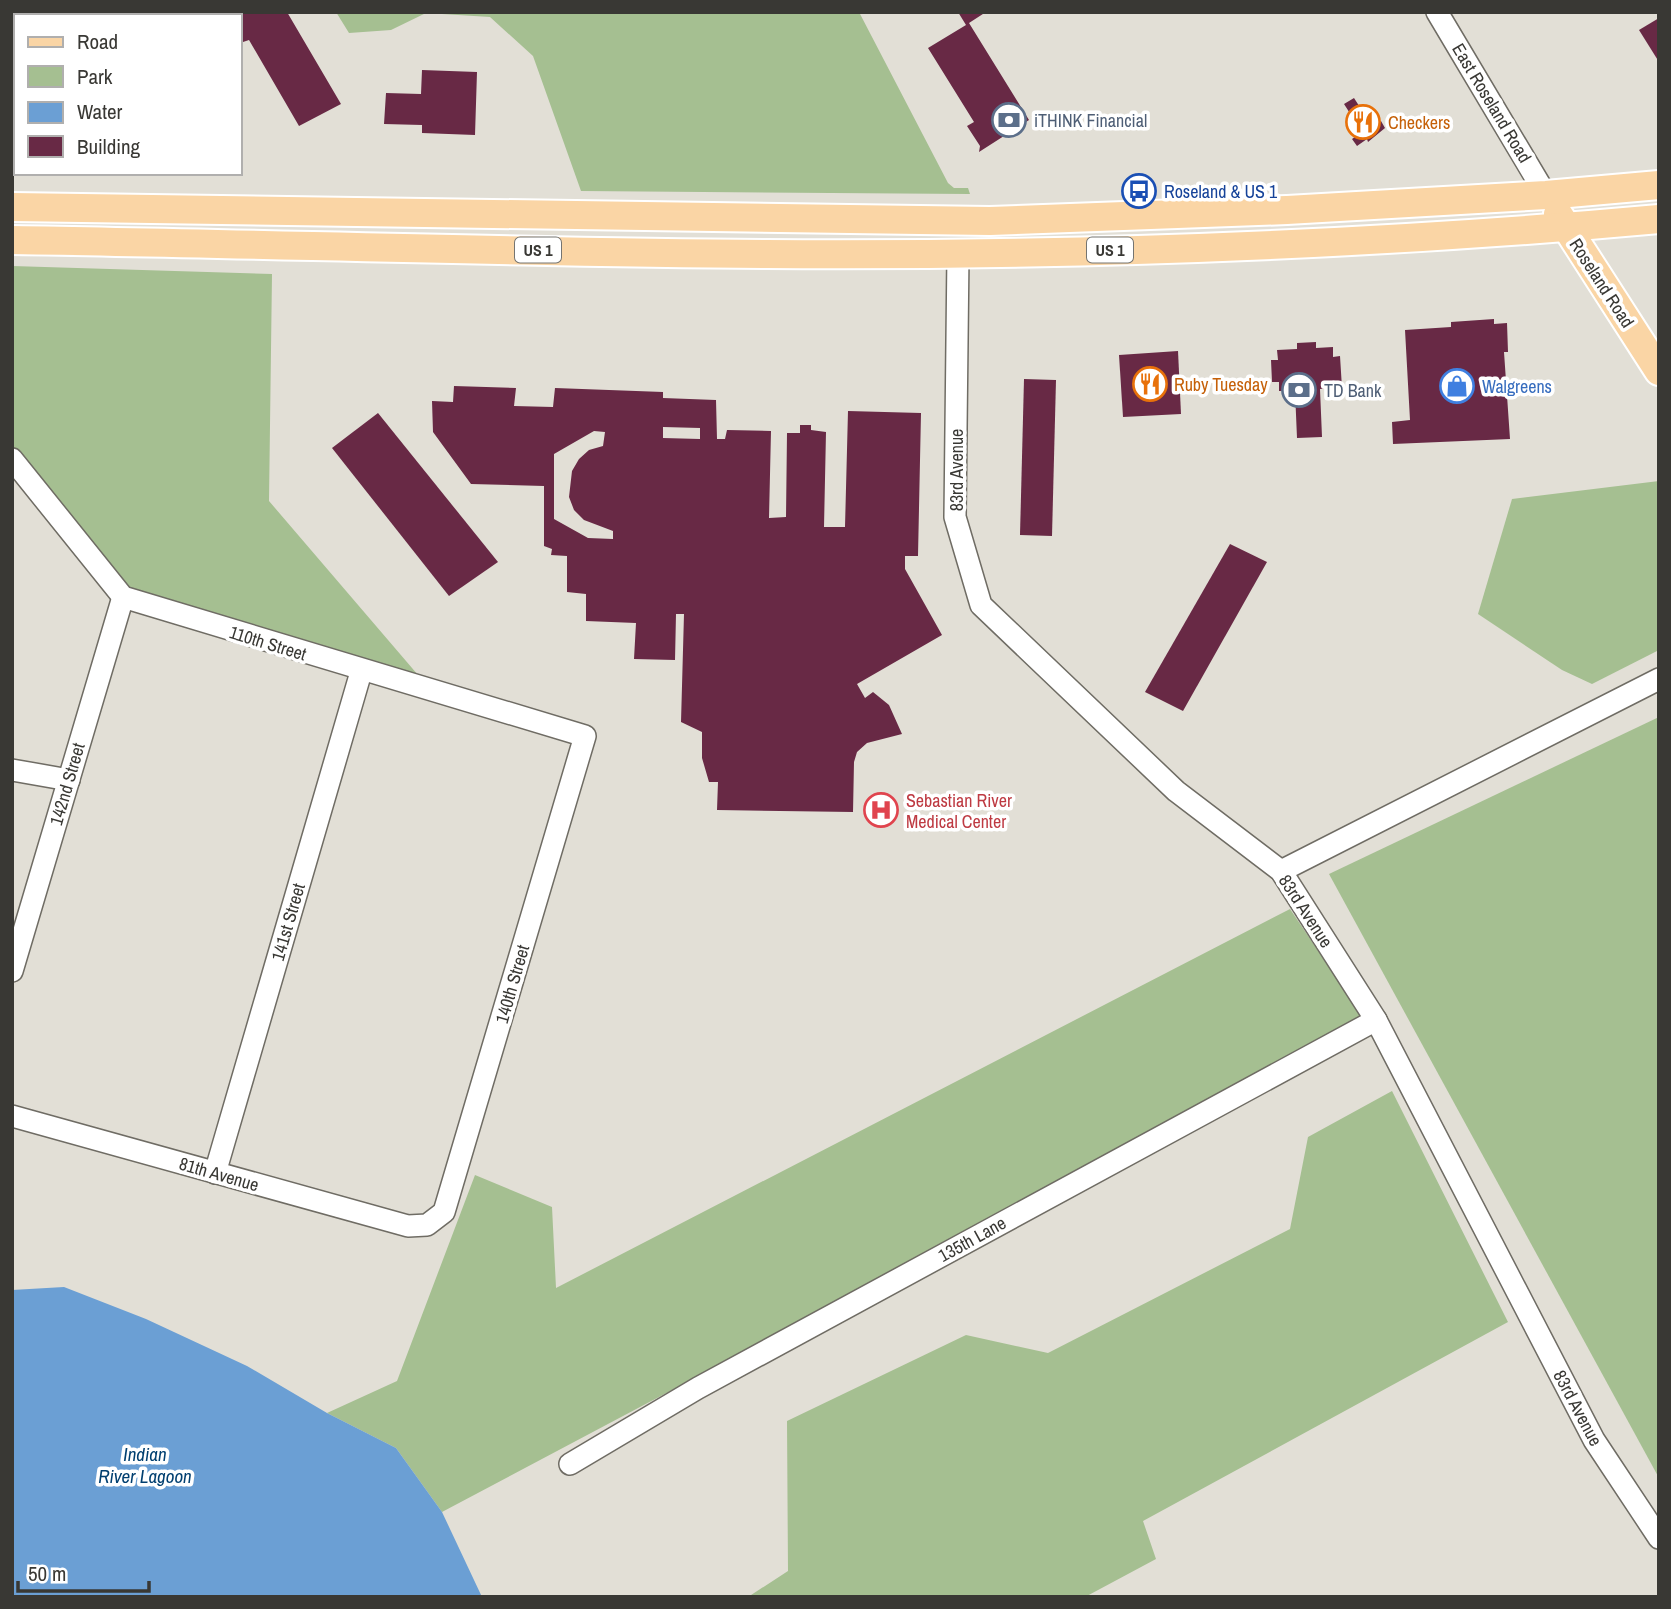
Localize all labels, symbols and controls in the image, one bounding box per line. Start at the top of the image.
legend [14,14,242,175]
text: Road [77,27,118,56]
street label: East Roseland Road [1446,39,1538,167]
text: Park [77,62,113,91]
text: Water [77,97,123,126]
bank icon: iTHINK Financial [990,101,1028,139]
restaurant icon: Checkers [1344,103,1382,141]
place label: iTHINK Financial [1034,108,1147,133]
place label: Checkers [1388,110,1450,135]
text: Building [77,132,141,161]
bus stop icon: Roseland & US 1 [1120,172,1158,210]
place label: Roseland & US 1 [1164,179,1278,204]
street label: Roseland Road [1564,234,1640,332]
road number: US 1 [515,238,561,262]
road number: US 1 [1087,238,1133,262]
restaurant icon: Ruby Tuesday [1131,365,1169,403]
shop icon: Walgreens [1438,367,1476,405]
bank icon: TD Bank [1280,371,1318,409]
place label: Ruby Tuesday [1174,372,1268,397]
place label: Walgreens [1482,374,1552,399]
place label: TD Bank [1324,378,1382,403]
street label: 83rd Avenue [944,429,969,511]
street label: 110th Street [226,619,310,667]
street label: 142nd Street [43,740,91,828]
place label: Sebastian River Medical Center [906,788,1012,834]
hospital icon: Sebastian River Medical Center [862,791,900,829]
street label: 83rd Avenue [1273,870,1339,952]
street label: 141st Street [265,880,311,964]
street label: 140th Street [489,942,535,1026]
street label: 81th Avenue [176,1151,262,1197]
street label: 135th Lane [934,1210,1010,1268]
street label: 83rd Avenue [1548,1366,1608,1450]
water label: Indian River Lagoon [98,1441,192,1489]
scale bar [18,1550,149,1594]
text: 50 m [28,1559,66,1588]

